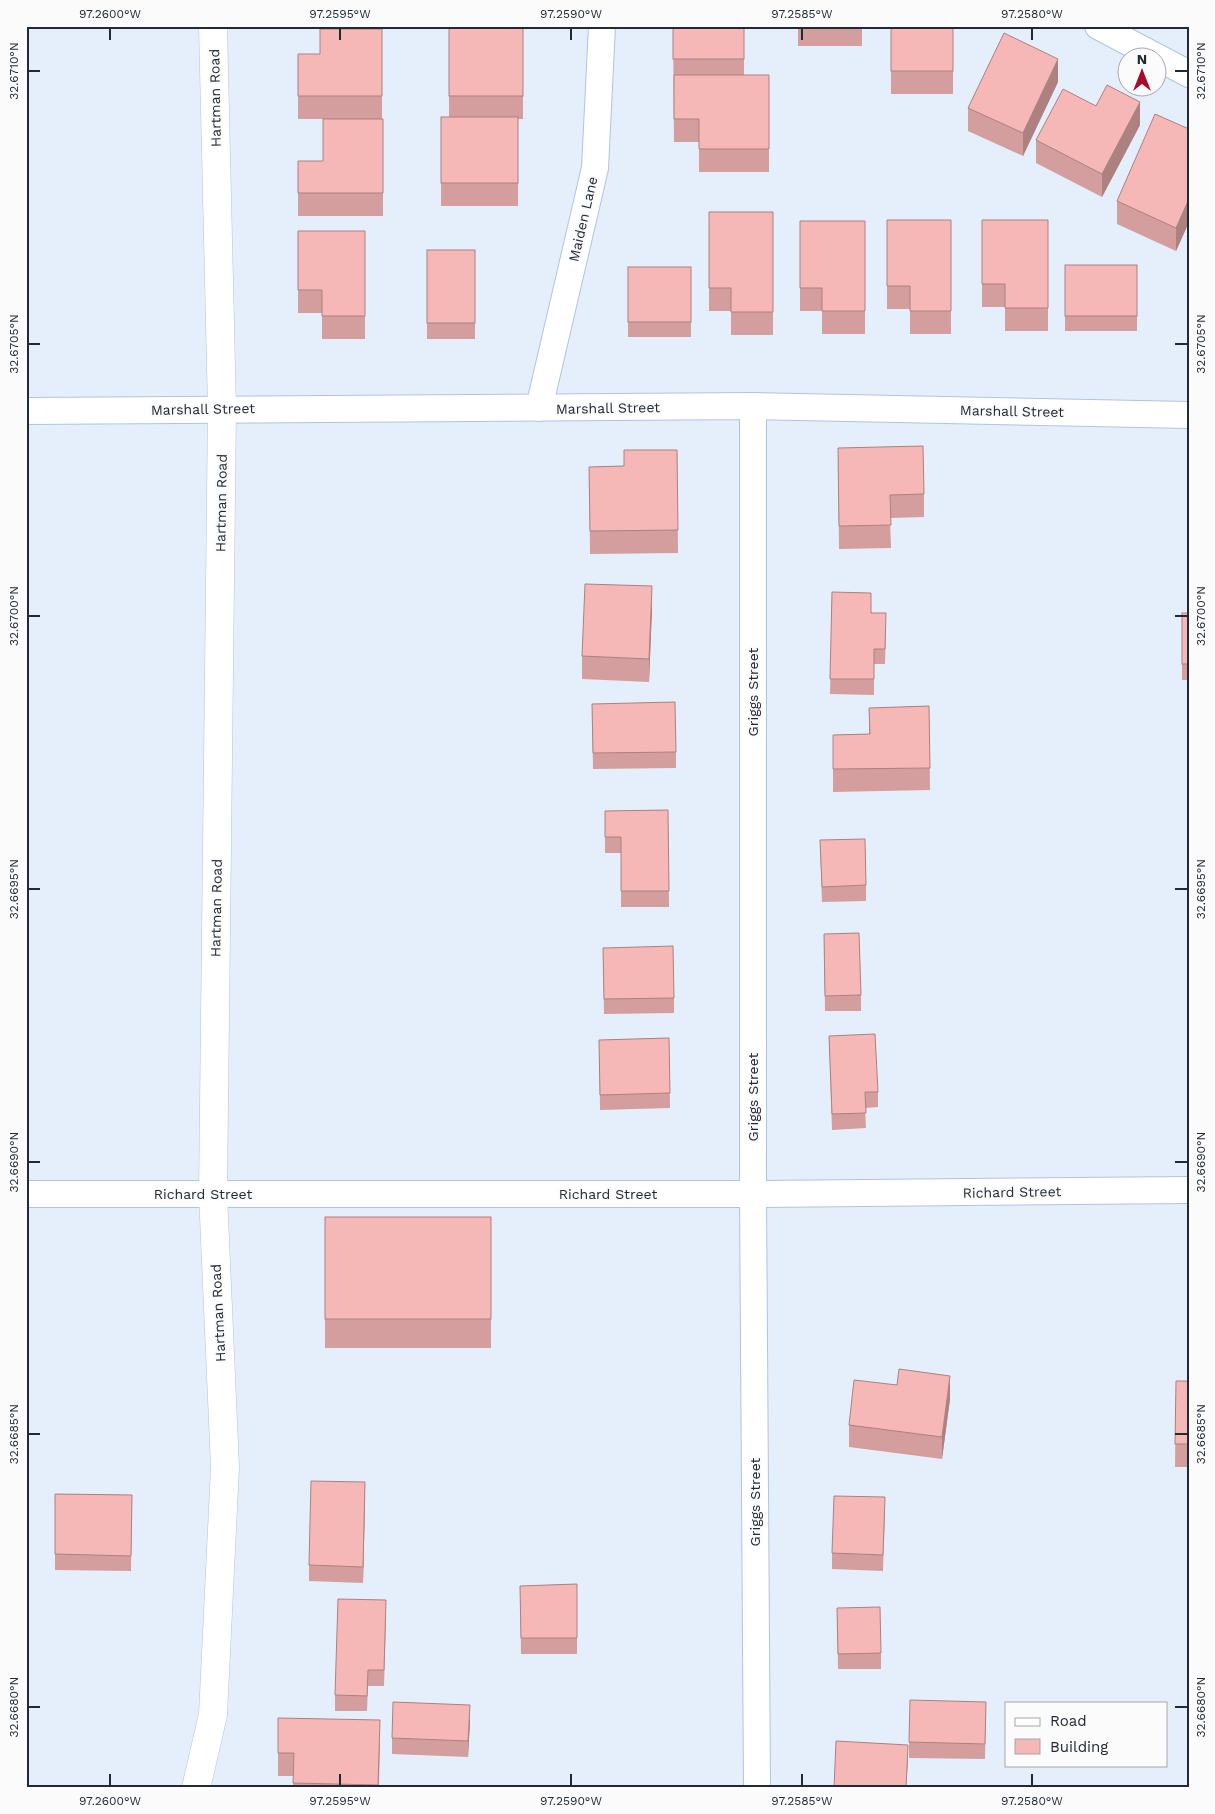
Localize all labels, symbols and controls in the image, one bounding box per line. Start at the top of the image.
text: 97.2600°W [79,7,142,21]
text: 97.2595°W [309,7,371,21]
text: 97.2590°W [540,7,602,21]
text: 97.2585°W [771,7,833,21]
text: 97.2580°W [1001,7,1063,21]
text: 32.6710°N [7,42,21,100]
text: 32.6710°N [1194,42,1208,100]
north arrow [1118,48,1168,98]
street label: Hartman Road [206,49,224,147]
text: N [1137,51,1147,67]
street label: Maiden Lane [565,175,601,263]
text: 32.6705°N [7,314,21,374]
text: 32.6705°N [1194,314,1208,374]
street label: Marshall Street [556,399,660,417]
street label: Marshall Street [151,400,255,418]
street label: Marshall Street [960,402,1064,420]
street label: Hartman Road [212,454,230,552]
text: 32.6700°N [7,586,21,646]
text: 32.6700°N [1194,586,1208,646]
street label: Griggs Street [745,647,761,736]
text: 32.6695°N [7,859,21,919]
street label: Hartman Road [207,859,225,957]
text: 32.6695°N [1194,859,1208,919]
street label: Griggs Street [745,1052,761,1141]
text: 32.6690°N [7,1132,21,1192]
text: 32.6690°N [1194,1132,1208,1192]
street label: Richard Street [963,1183,1062,1201]
street label: Richard Street [154,1186,252,1202]
street label: Richard Street [559,1186,657,1202]
street label: Hartman Road [207,1264,229,1362]
text: 32.6685°N [7,1404,21,1464]
text: 32.6685°N [1194,1404,1208,1464]
street label: Griggs Street [747,1457,763,1546]
text: 32.6680°N [7,1677,21,1737]
text: 32.6680°N [1194,1677,1208,1737]
legend [1005,1702,1168,1766]
text: Road [1050,1712,1087,1730]
text: Building [1050,1738,1108,1756]
text: 97.2600°W [79,1794,142,1808]
text: 97.2595°W [309,1794,371,1808]
text: 97.2590°W [540,1794,602,1808]
text: 97.2585°W [771,1794,833,1808]
text: 97.2580°W [1001,1794,1063,1808]

